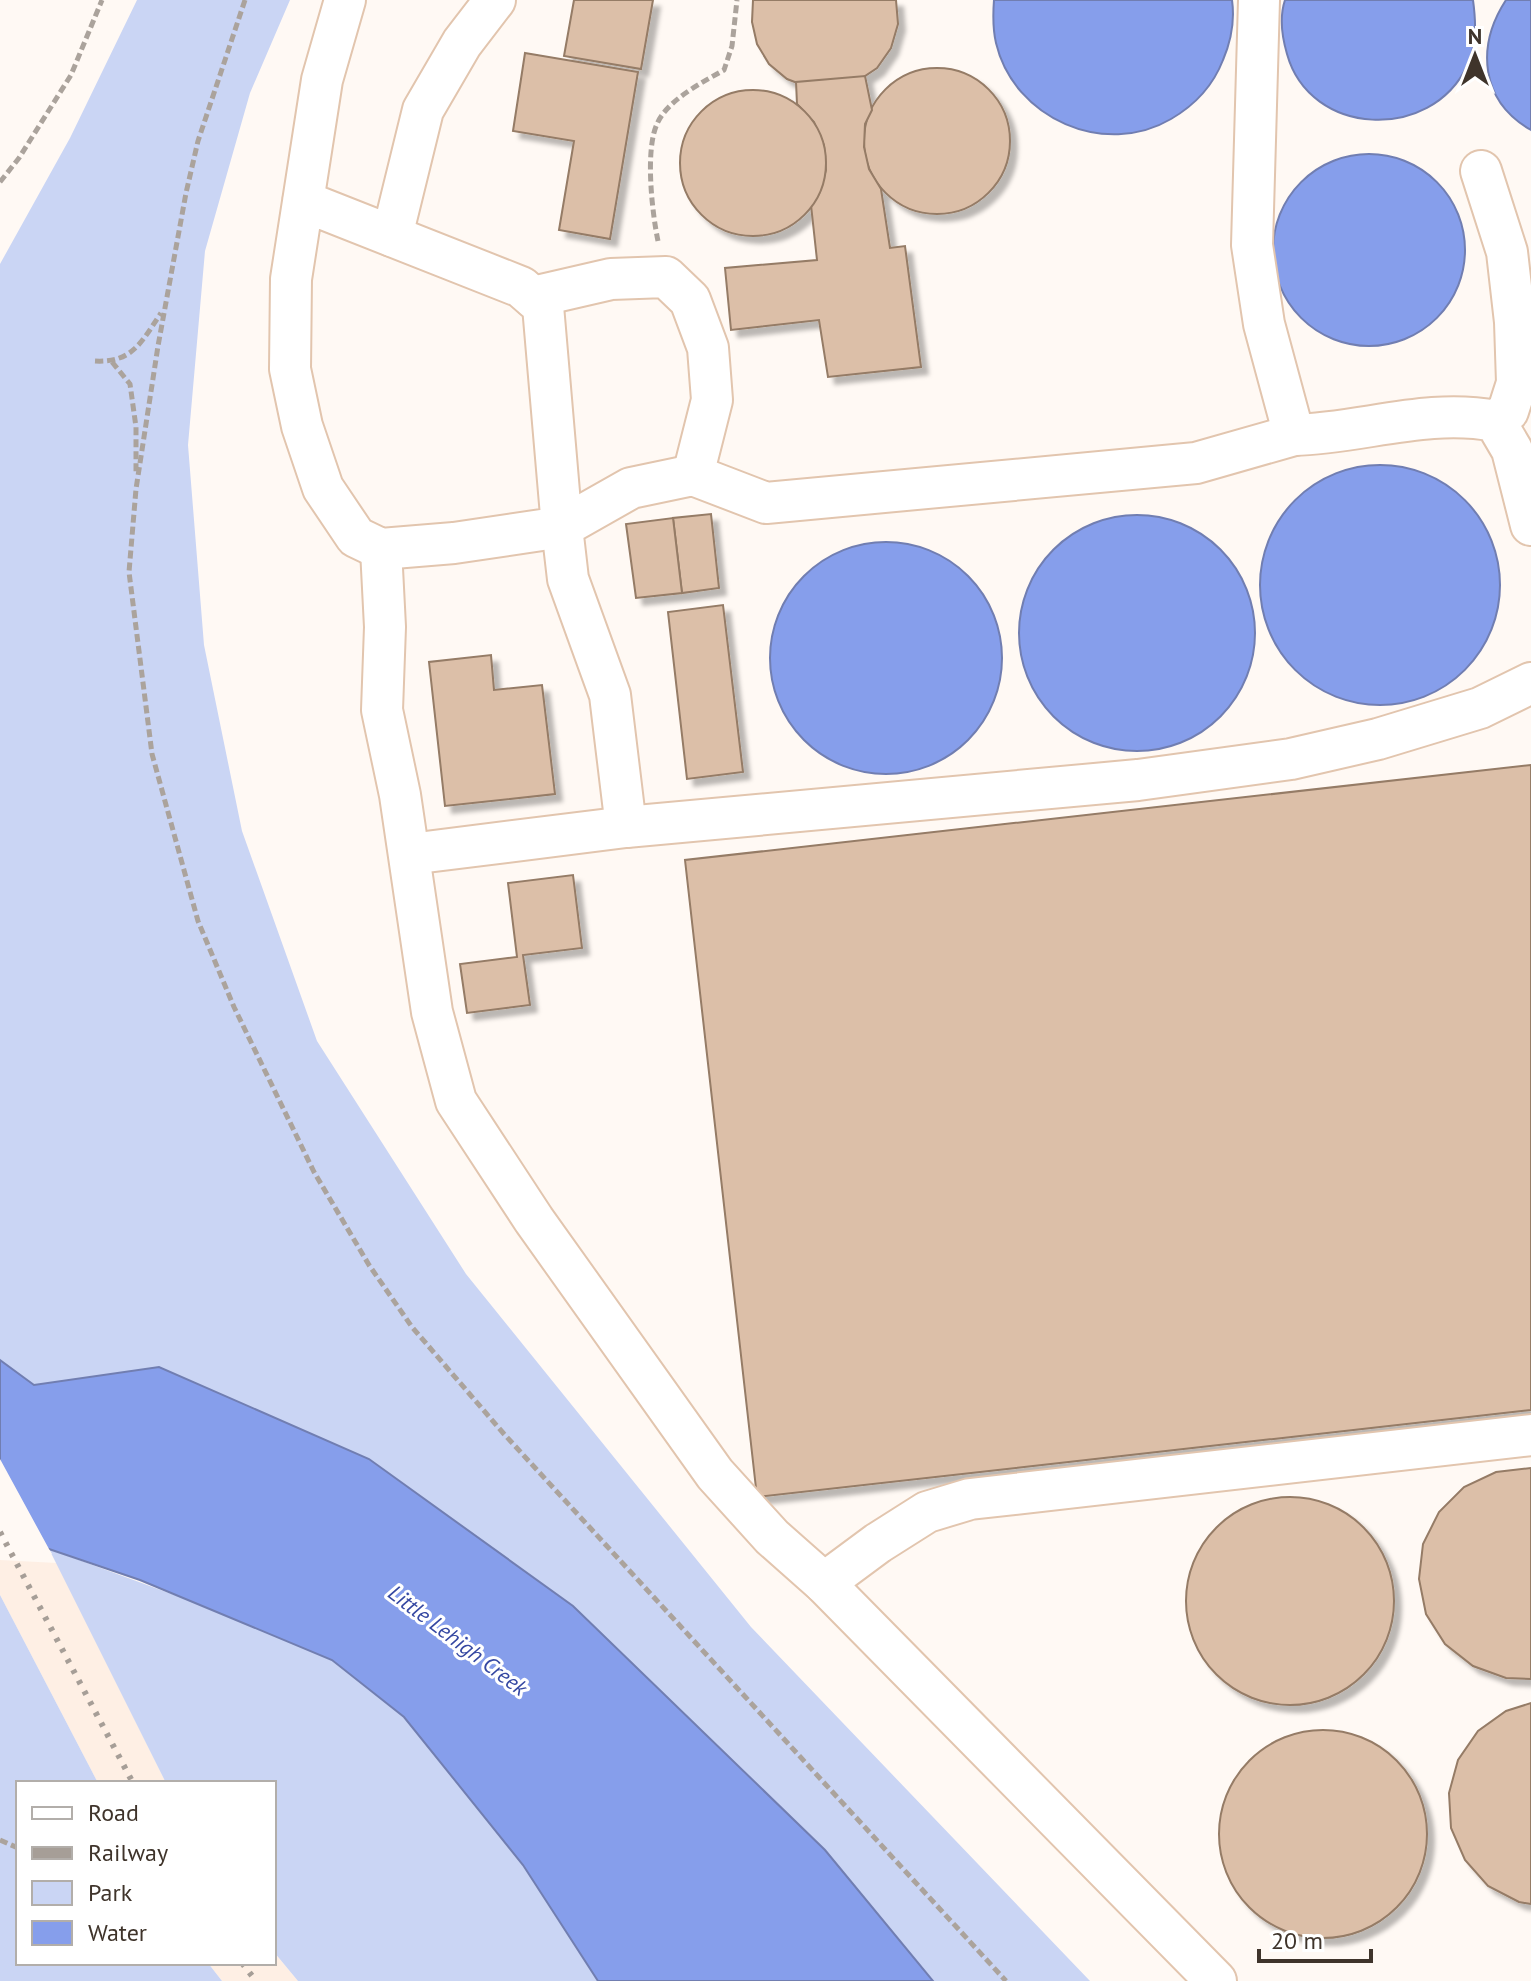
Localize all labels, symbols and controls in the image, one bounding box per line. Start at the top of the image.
north arrow [1435,16,1515,96]
text: N [1468,22,1482,50]
water label: Little Lehigh Creek [383,1578,534,1702]
legend [16,1781,276,1965]
text: Road [88,1797,139,1828]
text: Railway [88,1837,168,1868]
text: Park [88,1877,133,1908]
scale bar [1259,1913,1371,1963]
text: Water [88,1917,147,1948]
text: 20 m [1271,1925,1323,1956]

